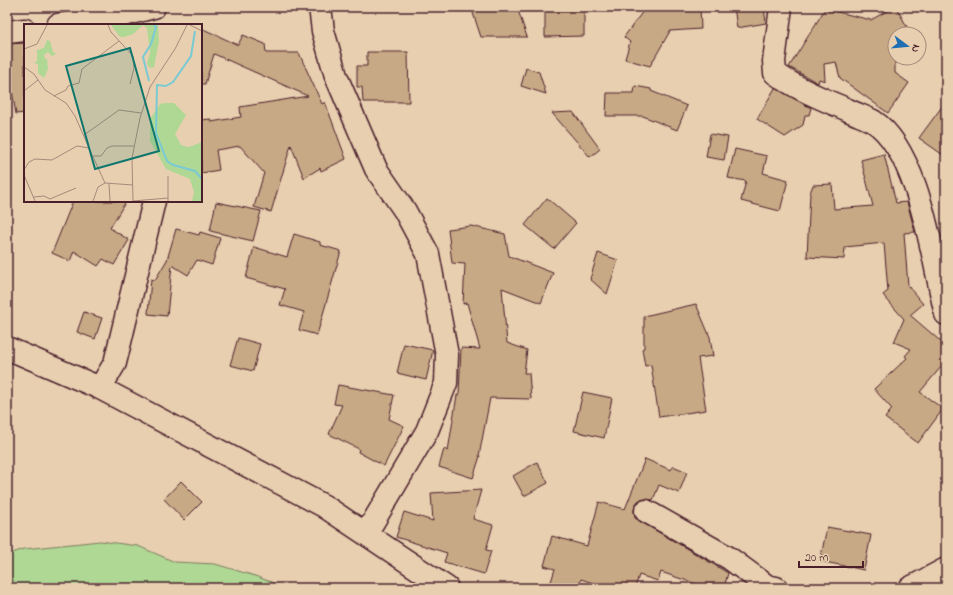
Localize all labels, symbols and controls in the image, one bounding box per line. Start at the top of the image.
inset map [24,24,202,202]
north arrow [887,26,927,66]
text: N [907,43,924,54]
scale bar [799,543,863,569]
text: 20 m [805,549,828,567]

